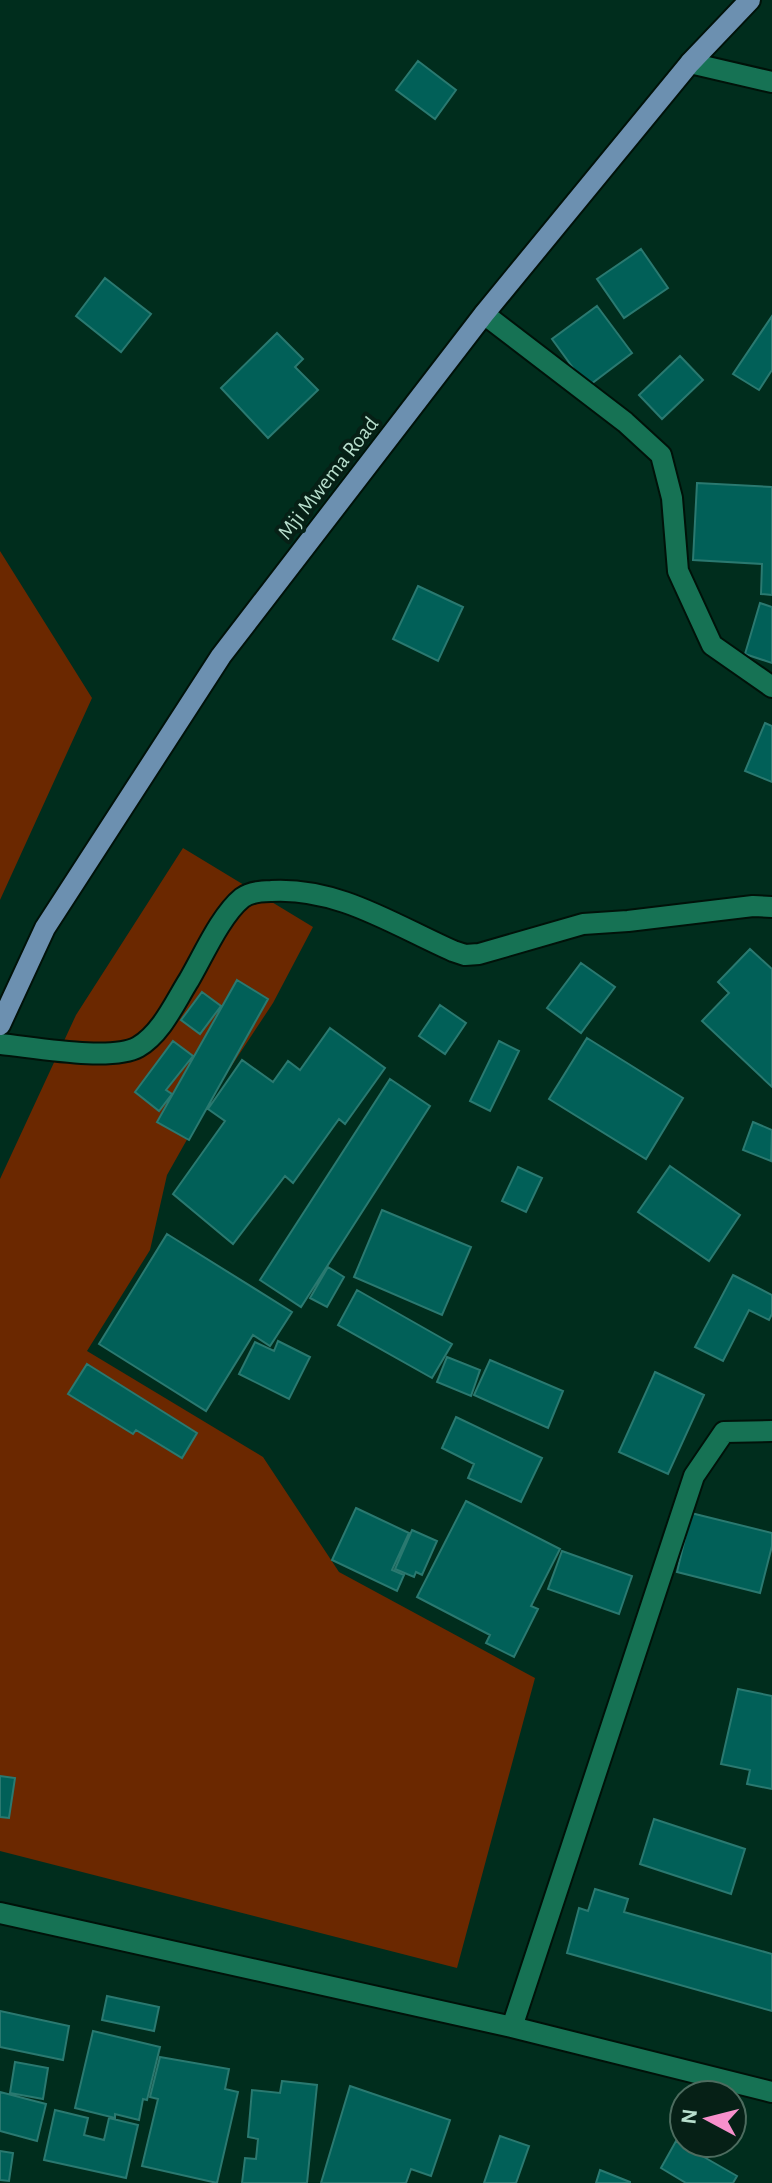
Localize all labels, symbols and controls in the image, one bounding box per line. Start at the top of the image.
street label: Mji Mwema Road [273,413,383,543]
north arrow [668,2079,748,2159]
text: N [677,2108,701,2126]

